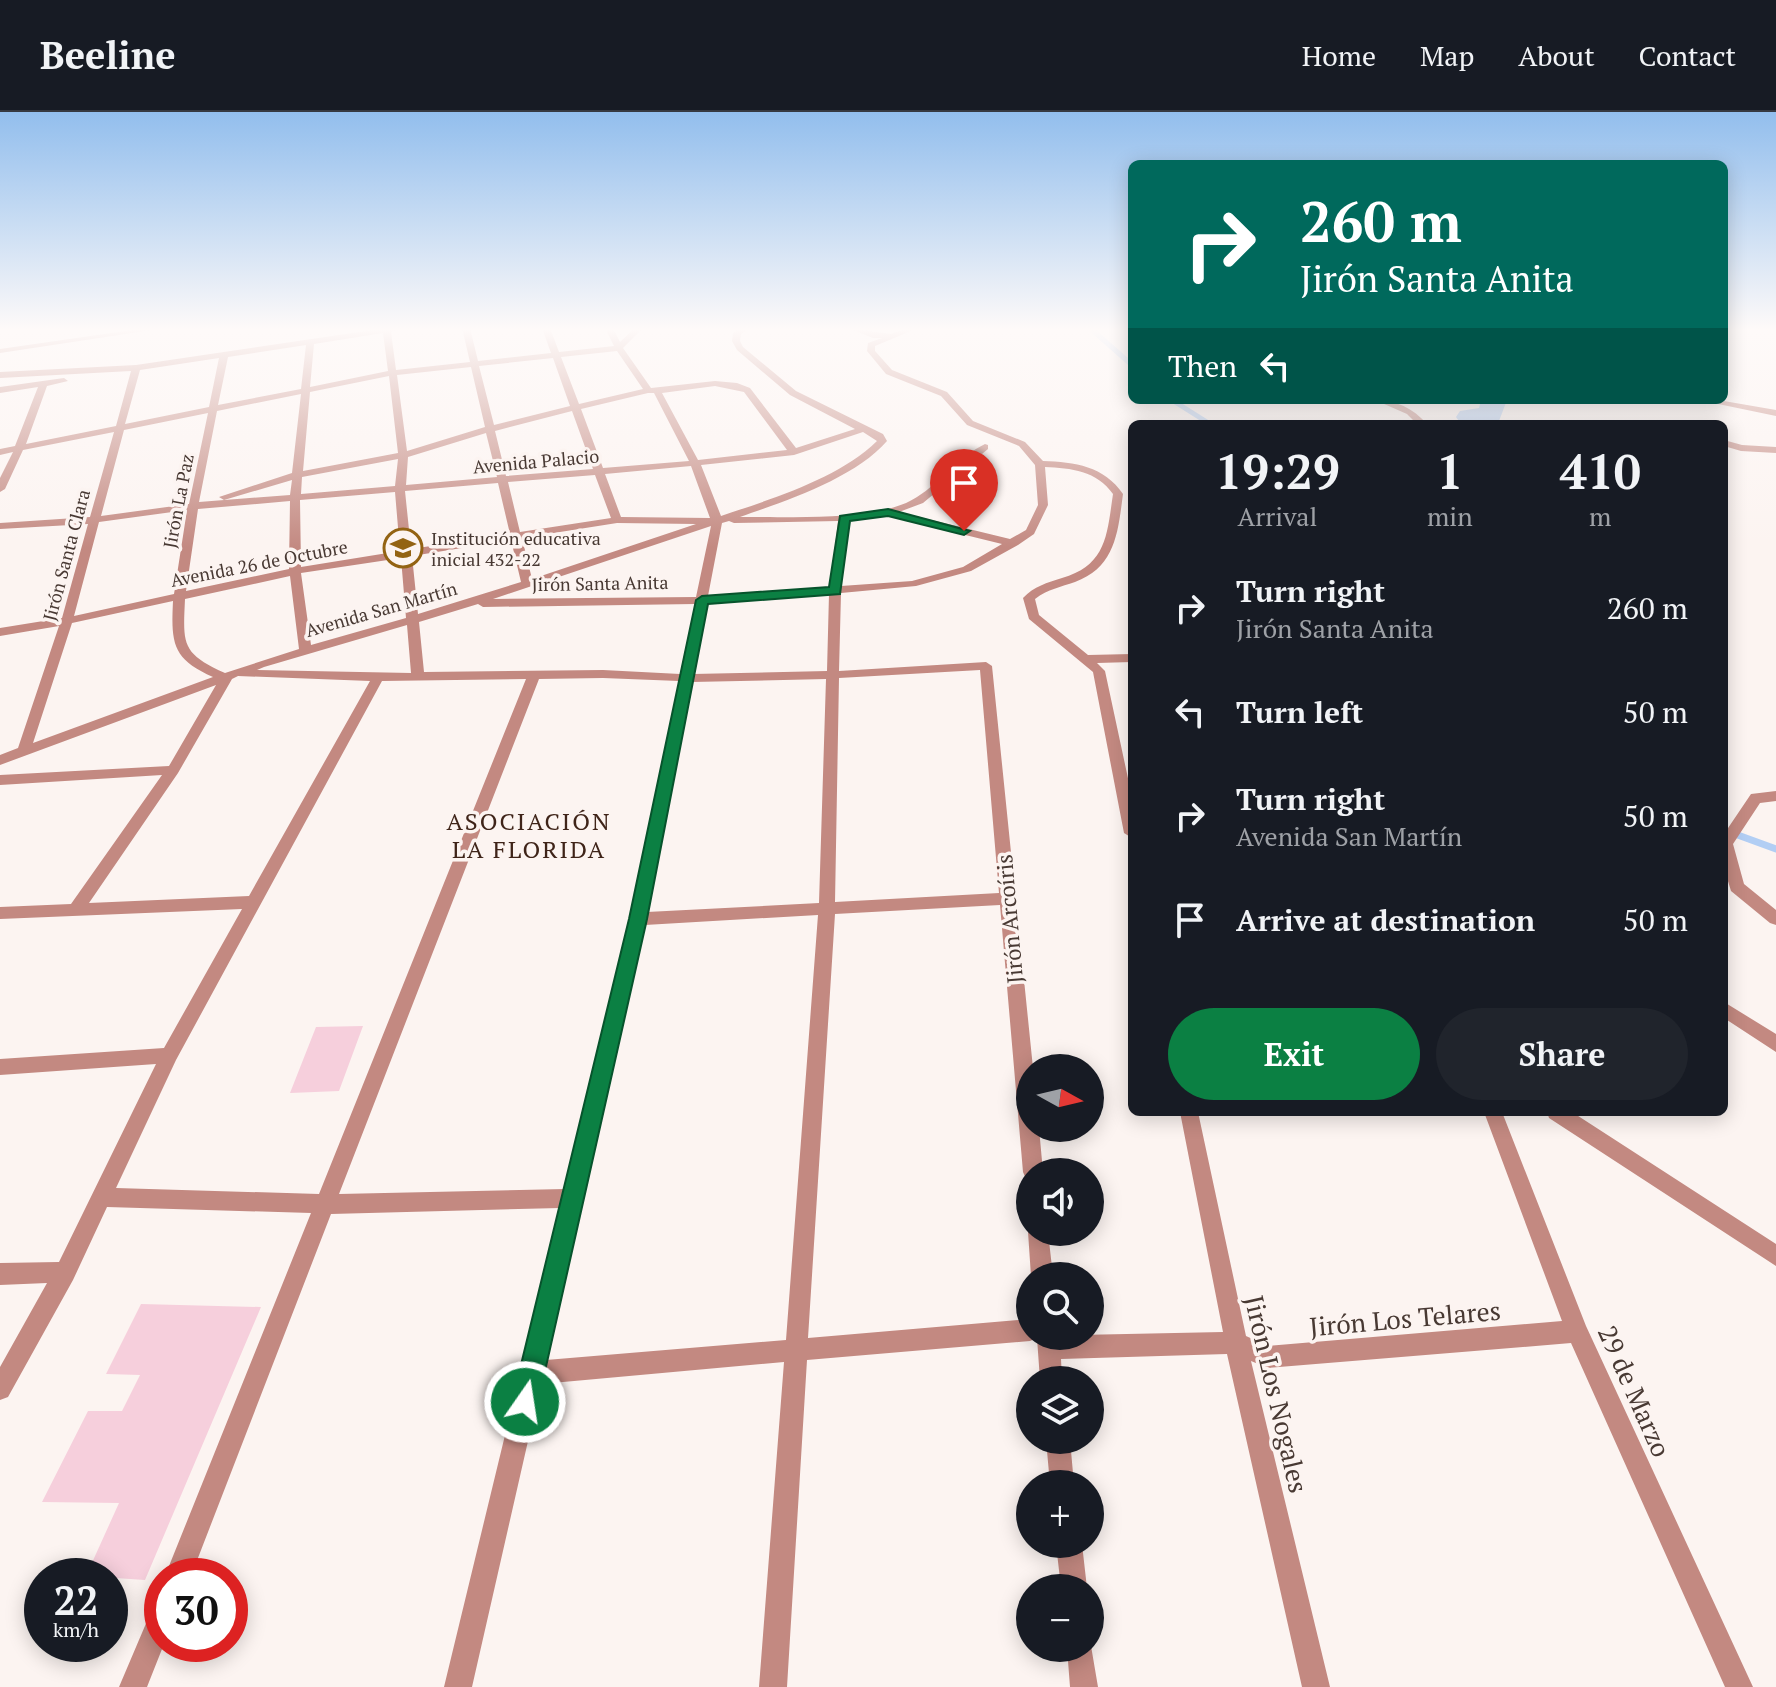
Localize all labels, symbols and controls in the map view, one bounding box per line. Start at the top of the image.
text: Beeline [40,30,176,80]
text: Home [1302,37,1376,74]
text: Map [1420,37,1474,74]
text: About [1518,37,1595,74]
text: Contact [1639,37,1736,74]
text: 260 m [1300,184,1462,258]
icon: right [1168,192,1272,296]
text: Jirón Santa Anita [1300,255,1574,302]
icon: left [1253,344,1297,388]
text: Then [1168,346,1237,386]
text: 19:29 [1215,439,1340,503]
text: 1 [1436,439,1463,503]
text: 410 [1560,439,1641,503]
street label: Avenida Palacio [472,444,600,478]
pin [930,449,998,531]
street label: Jirón La Paz [157,452,199,550]
icon: arrive [942,461,986,505]
street label: Jirón Santa Clara [37,487,95,623]
text: Arrival [1238,499,1317,533]
text: min [1427,499,1473,533]
text: m [1589,499,1612,533]
place label: Institución educativa inicial 432-22 [431,526,601,571]
school or university icon: Institución educativa inicial 432-22 [382,527,424,569]
street label: Avenida 26 de Octubre [168,534,350,592]
street label: Jirón Santa Anita [531,570,669,596]
text: Turn right [1236,571,1385,611]
street label: Avenida San Martín [302,576,460,642]
icon: right [1168,586,1212,630]
text: 260 m [1607,588,1688,628]
text: Jirón Santa Anita [1236,611,1434,645]
icon: left [1168,690,1212,734]
text: Turn left [1236,692,1363,732]
text: 50 m [1623,692,1688,732]
text: Turn right [1236,779,1385,819]
icon: right [1168,794,1212,838]
text: 50 m [1623,796,1688,836]
district label: ASOCIACIÓN LA FLORIDA [446,805,612,865]
text: Avenida San Martín [1236,819,1462,853]
street label: Jirón Arcoíris [989,853,1029,985]
icon: arrive [1168,898,1212,942]
text: Arrive at destination [1236,900,1535,940]
text: 50 m [1623,900,1688,940]
button: Exit [1168,1008,1420,1100]
button: Share [1436,1008,1688,1100]
north arrow [1016,1054,1104,1142]
map controls [1016,1054,1104,1662]
button: sound [1016,1158,1104,1246]
button: search [1016,1262,1104,1350]
street label: Jirón Los Nogales [1238,1292,1316,1496]
street label: Jirón Los Telares [1308,1293,1502,1343]
street label: 29 de Marzo [1591,1320,1679,1462]
position arrow [483,1360,567,1444]
button: layers [1016,1366,1104,1454]
button: + [1016,1470,1104,1558]
speed limit sign: 30 [144,1558,248,1662]
text: 22 [53,1573,99,1626]
button: − [1016,1574,1104,1662]
text: km/h [53,1616,99,1643]

